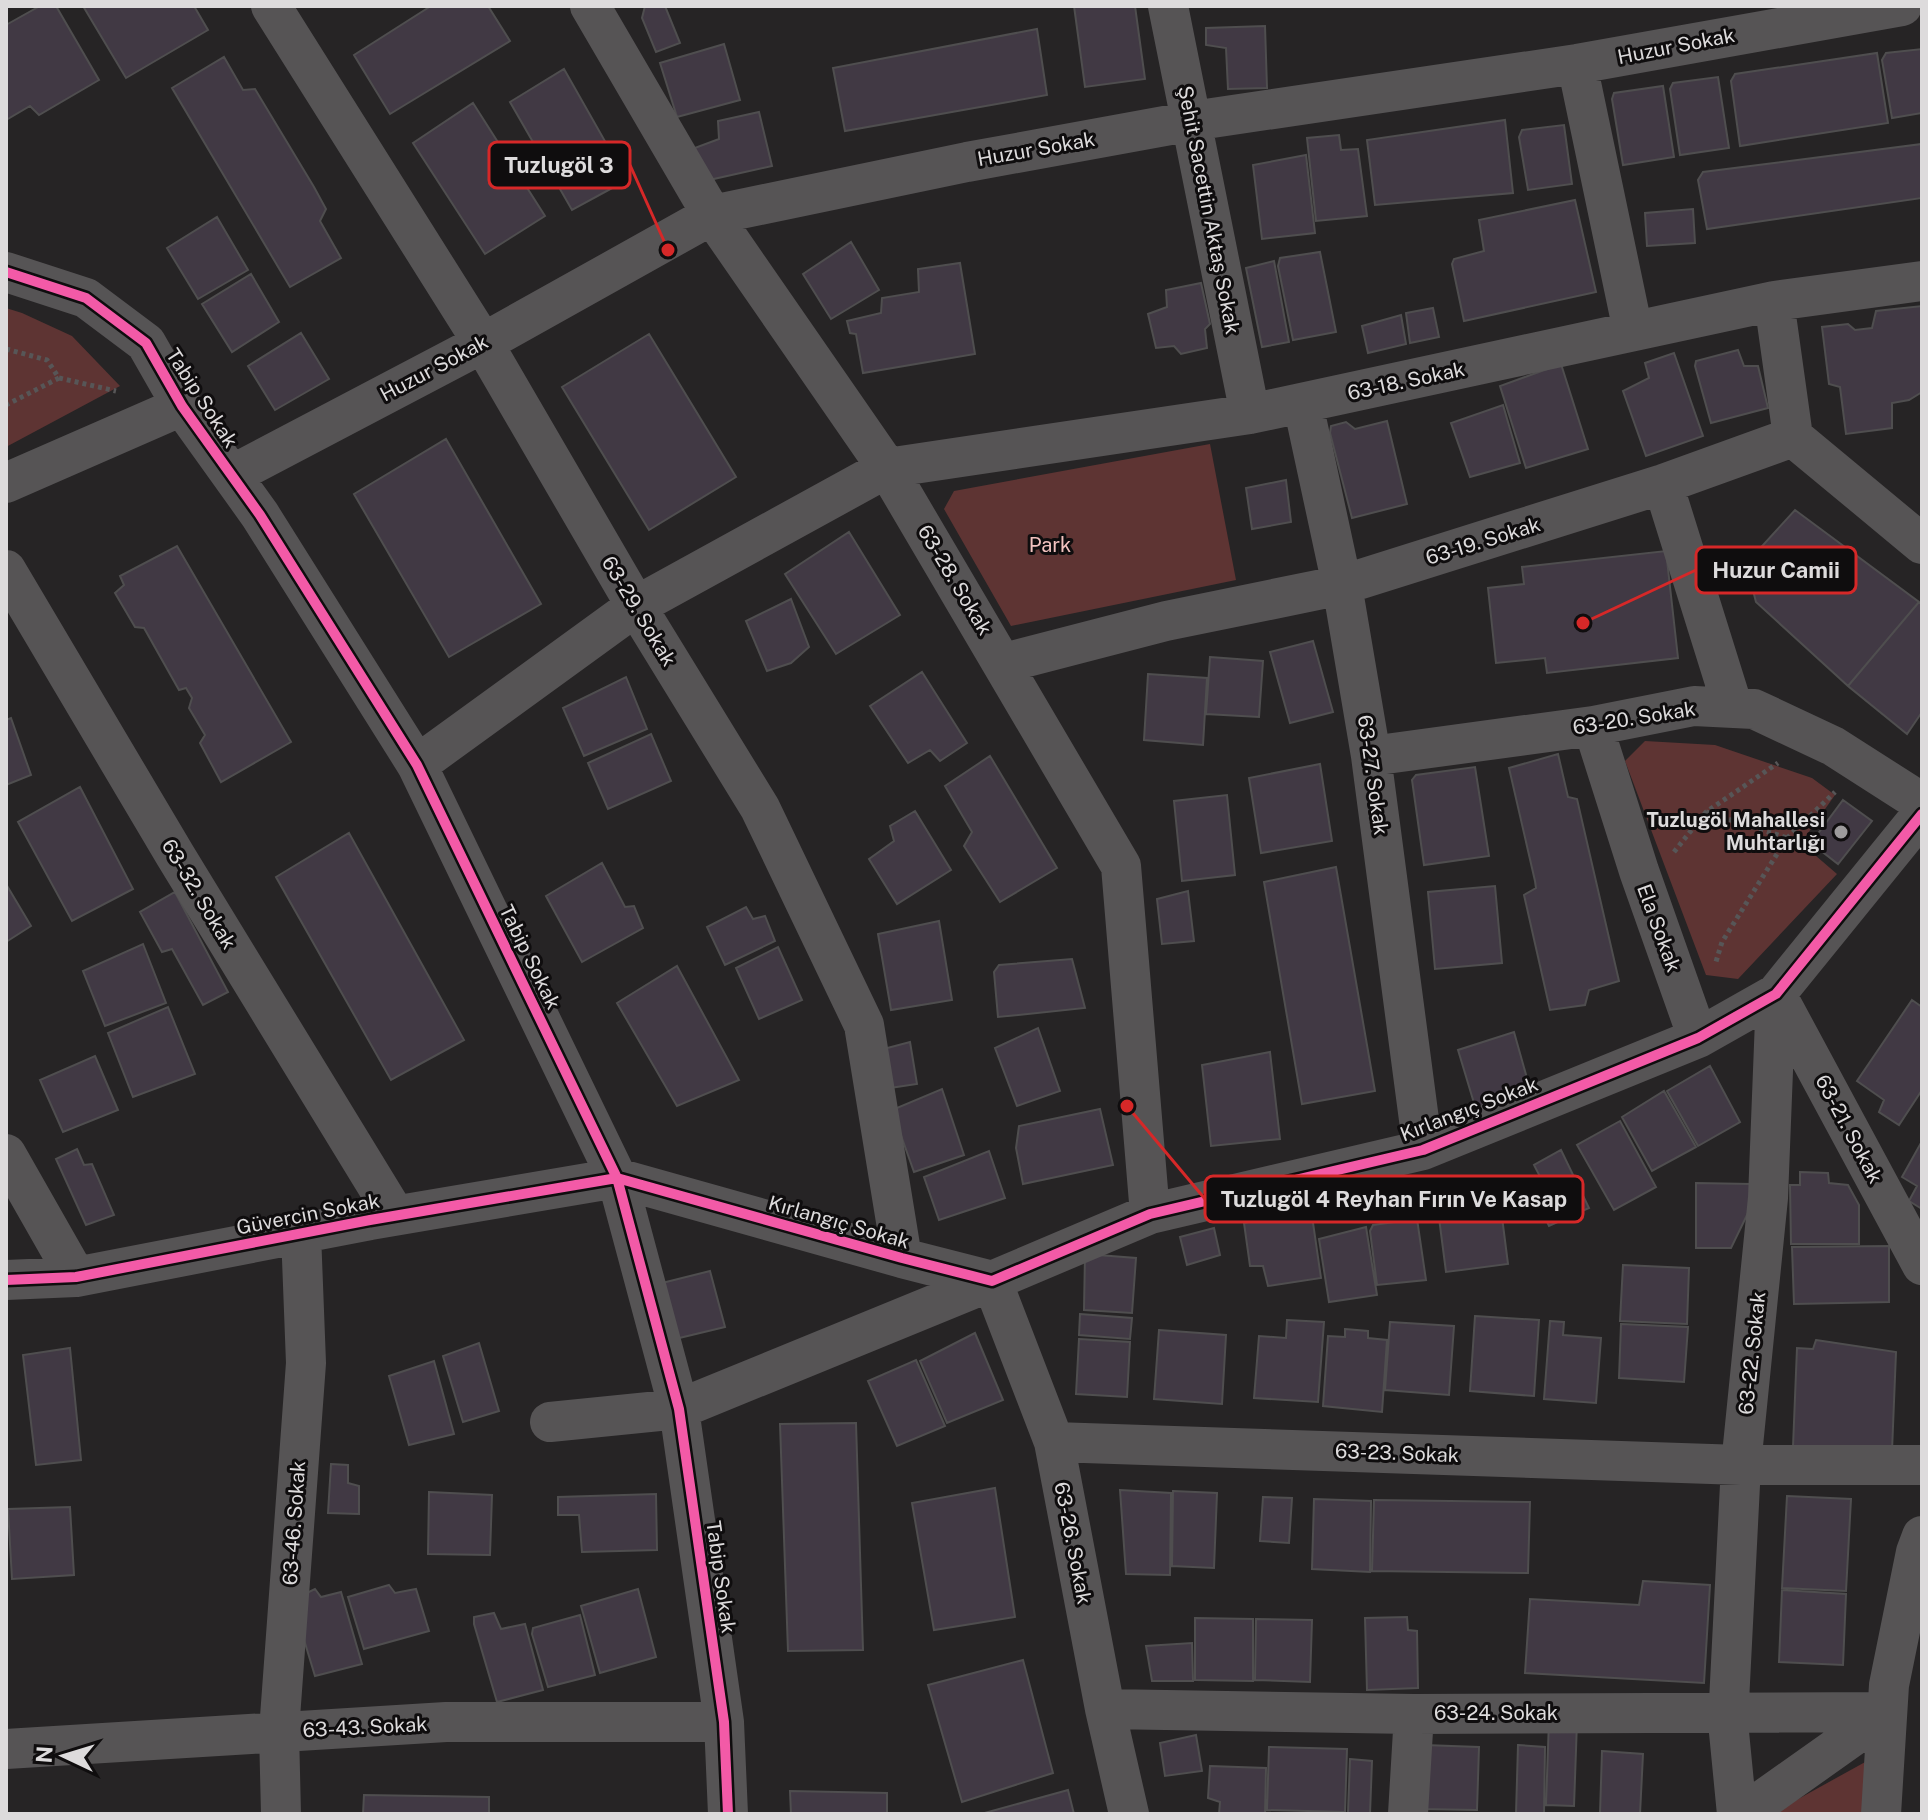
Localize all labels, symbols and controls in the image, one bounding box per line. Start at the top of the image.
street label: Huzur Sokak [1615,23,1737,69]
street label: Şehit Sacettin Aktaş Sokak [1173,84,1245,336]
street label: Huzur Sokak [975,127,1097,171]
callout: Tuzlugöl 3 [489,142,630,188]
text: Tuzlugöl 3 [504,152,614,178]
street label: Huzur Sokak [376,329,492,407]
street label: Tabip Sokak [161,344,243,452]
street label: 63-18. Sokak [1345,357,1467,405]
street label: 63-19. Sokak [1423,512,1543,570]
street label: 63-28. Sokak [913,520,997,640]
park label: Park [1029,533,1071,557]
callout: Huzur Camii [1696,547,1856,593]
street label: 63-29. Sokak [597,552,681,670]
text: Huzur Camii [1712,557,1840,583]
street label: 63-20. Sokak [1571,696,1697,740]
street label: 63-27. Sokak [1353,713,1393,837]
place label: Tuzlugöl Mahallesi Muhtarlığı [1647,808,1825,855]
marker: Tuzlugöl Mahallesi Muhtarlığı [1832,823,1850,841]
street label: 63-32. Sokak [157,835,241,953]
street label: Ela Sokak [1632,881,1686,975]
street label: Tabip Sokak [494,901,566,1013]
street label: 63-21. Sokak [1810,1071,1888,1187]
street label: Kırlangıç Sokak [1397,1072,1541,1146]
callout: Tuzlugöl 4 Reyhan Fırın Ve Kasap [1205,1176,1583,1222]
text: Tuzlugöl 4 Reyhan Fırın Ve Kasap [1221,1186,1567,1212]
street label: Güvercin Sokak [234,1188,382,1240]
street label: Kırlangıç Sokak [766,1190,912,1254]
street label: 63-22. Sokak [1734,1290,1770,1416]
street label: 63-23. Sokak [1335,1439,1459,1467]
street label: 63-46. Sokak [278,1460,310,1586]
street label: 63-26. Sokak [1049,1480,1097,1606]
street label: Tabip Sokak [701,1519,741,1635]
street label: 63-24. Sokak [1434,1701,1558,1725]
street label: 63-43. Sokak [302,1712,428,1742]
north arrow [24,1716,104,1796]
text: N [30,1745,58,1764]

